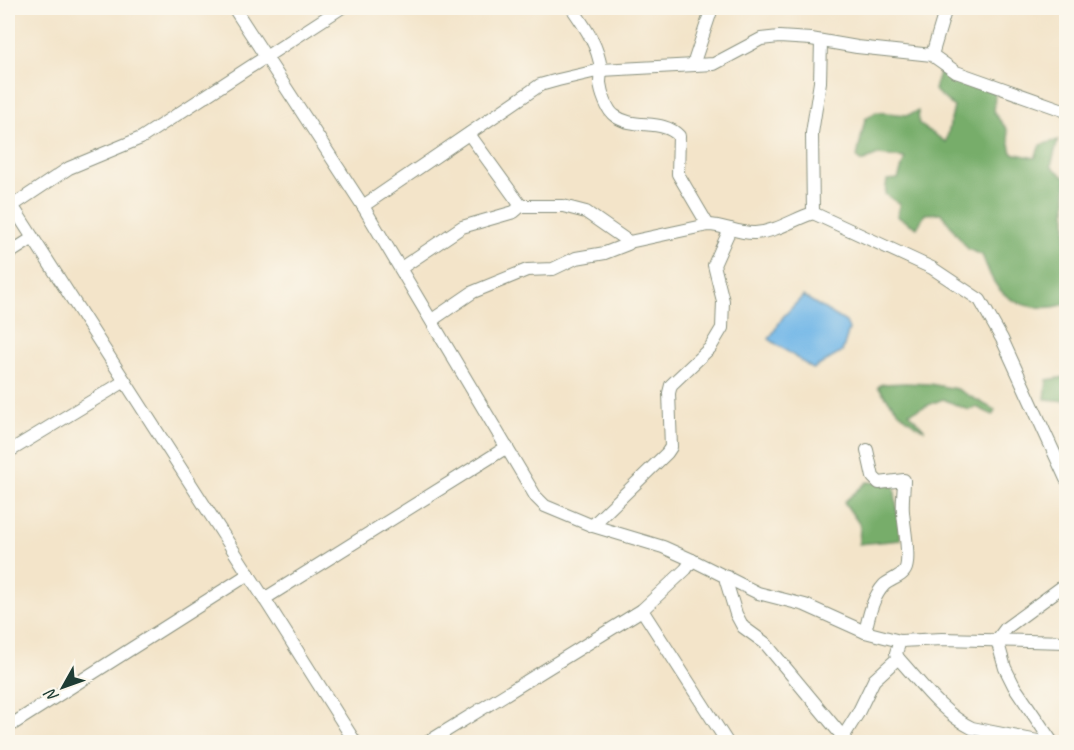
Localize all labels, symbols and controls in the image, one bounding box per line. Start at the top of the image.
north arrow [33,657,93,717]
text: N [39,683,63,706]

